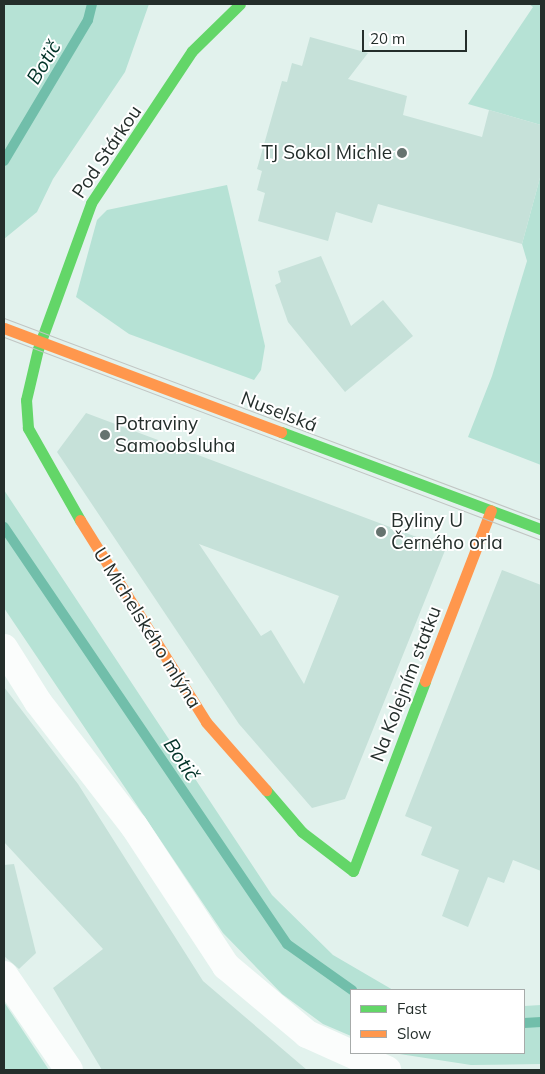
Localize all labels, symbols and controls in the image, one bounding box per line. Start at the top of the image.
scale bar [365,20,470,52]
text: 20 m [370,29,405,48]
water label: Botič [21,36,65,88]
street label: Pod Stárkou [68,101,146,203]
place label: TJ Sokol Michle [262,142,392,164]
marker: TJ Sokol Michle [396,147,408,159]
street label: Nuselská [238,387,320,437]
place label: Potraviny Samoobsluha [115,413,235,457]
marker: Potraviny Samoobsluha [99,429,111,441]
place label: Byliny U Černého orla [391,510,503,554]
marker: Byliny U Černého orla [375,526,387,538]
street label: U Michelského mlýna [88,543,206,713]
street label: Na Kolejním statku [366,603,446,765]
water label: Botič [159,733,205,785]
legend [350,989,525,1054]
text: Fast [397,999,427,1018]
text: Slow [397,1024,431,1043]

